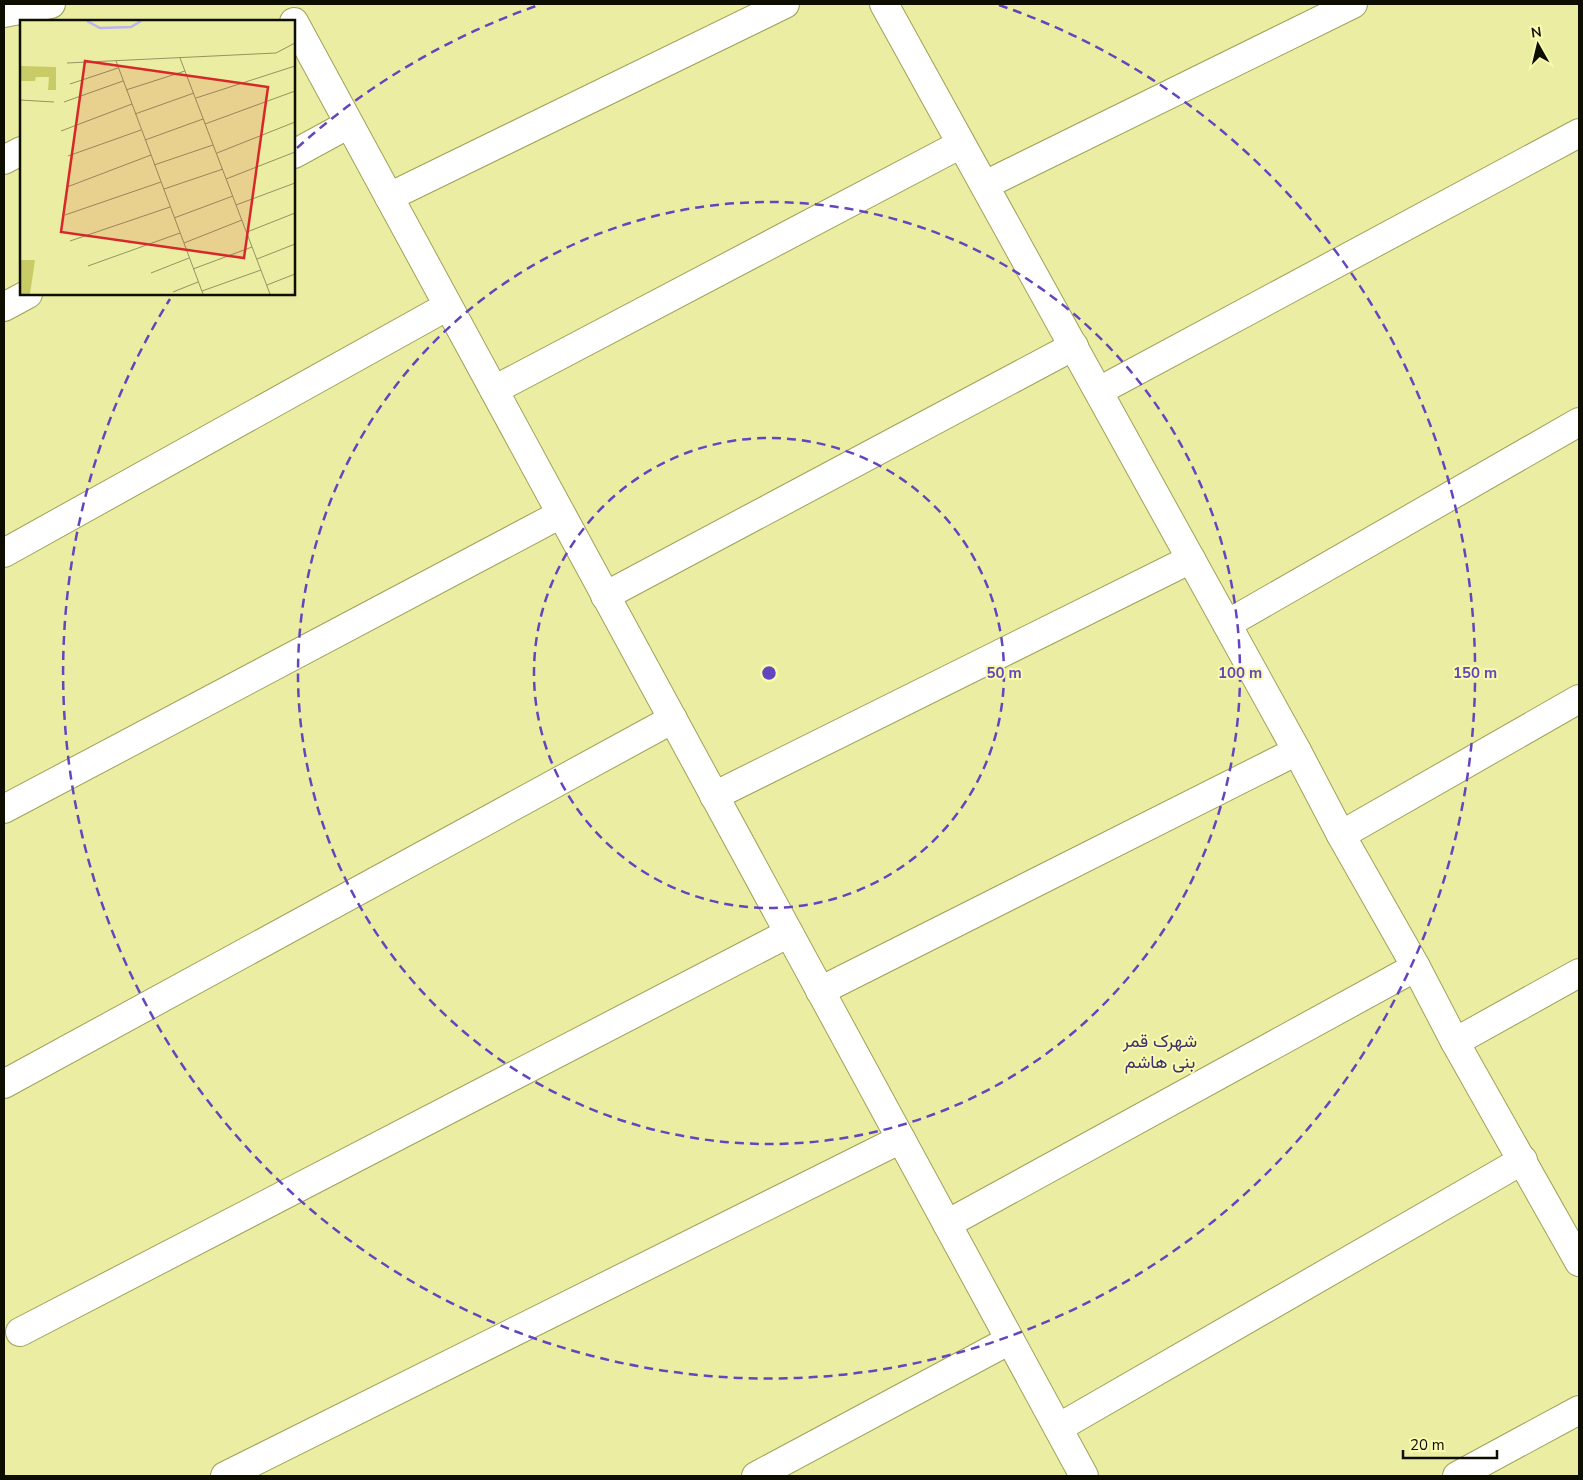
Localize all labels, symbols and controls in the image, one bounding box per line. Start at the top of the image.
inset map [20,20,295,295]
north arrow [1513,20,1563,70]
text: N [1530,22,1543,43]
text: 50 m [986,663,1022,683]
text: 100 m [1218,663,1262,683]
text: 150 m [1453,663,1497,683]
centre of rings [760,664,778,682]
district label: شهرک قمر بنی هاشم [1122,1029,1197,1074]
scale bar [1403,1428,1497,1460]
text: 20 m [1410,1435,1445,1455]

